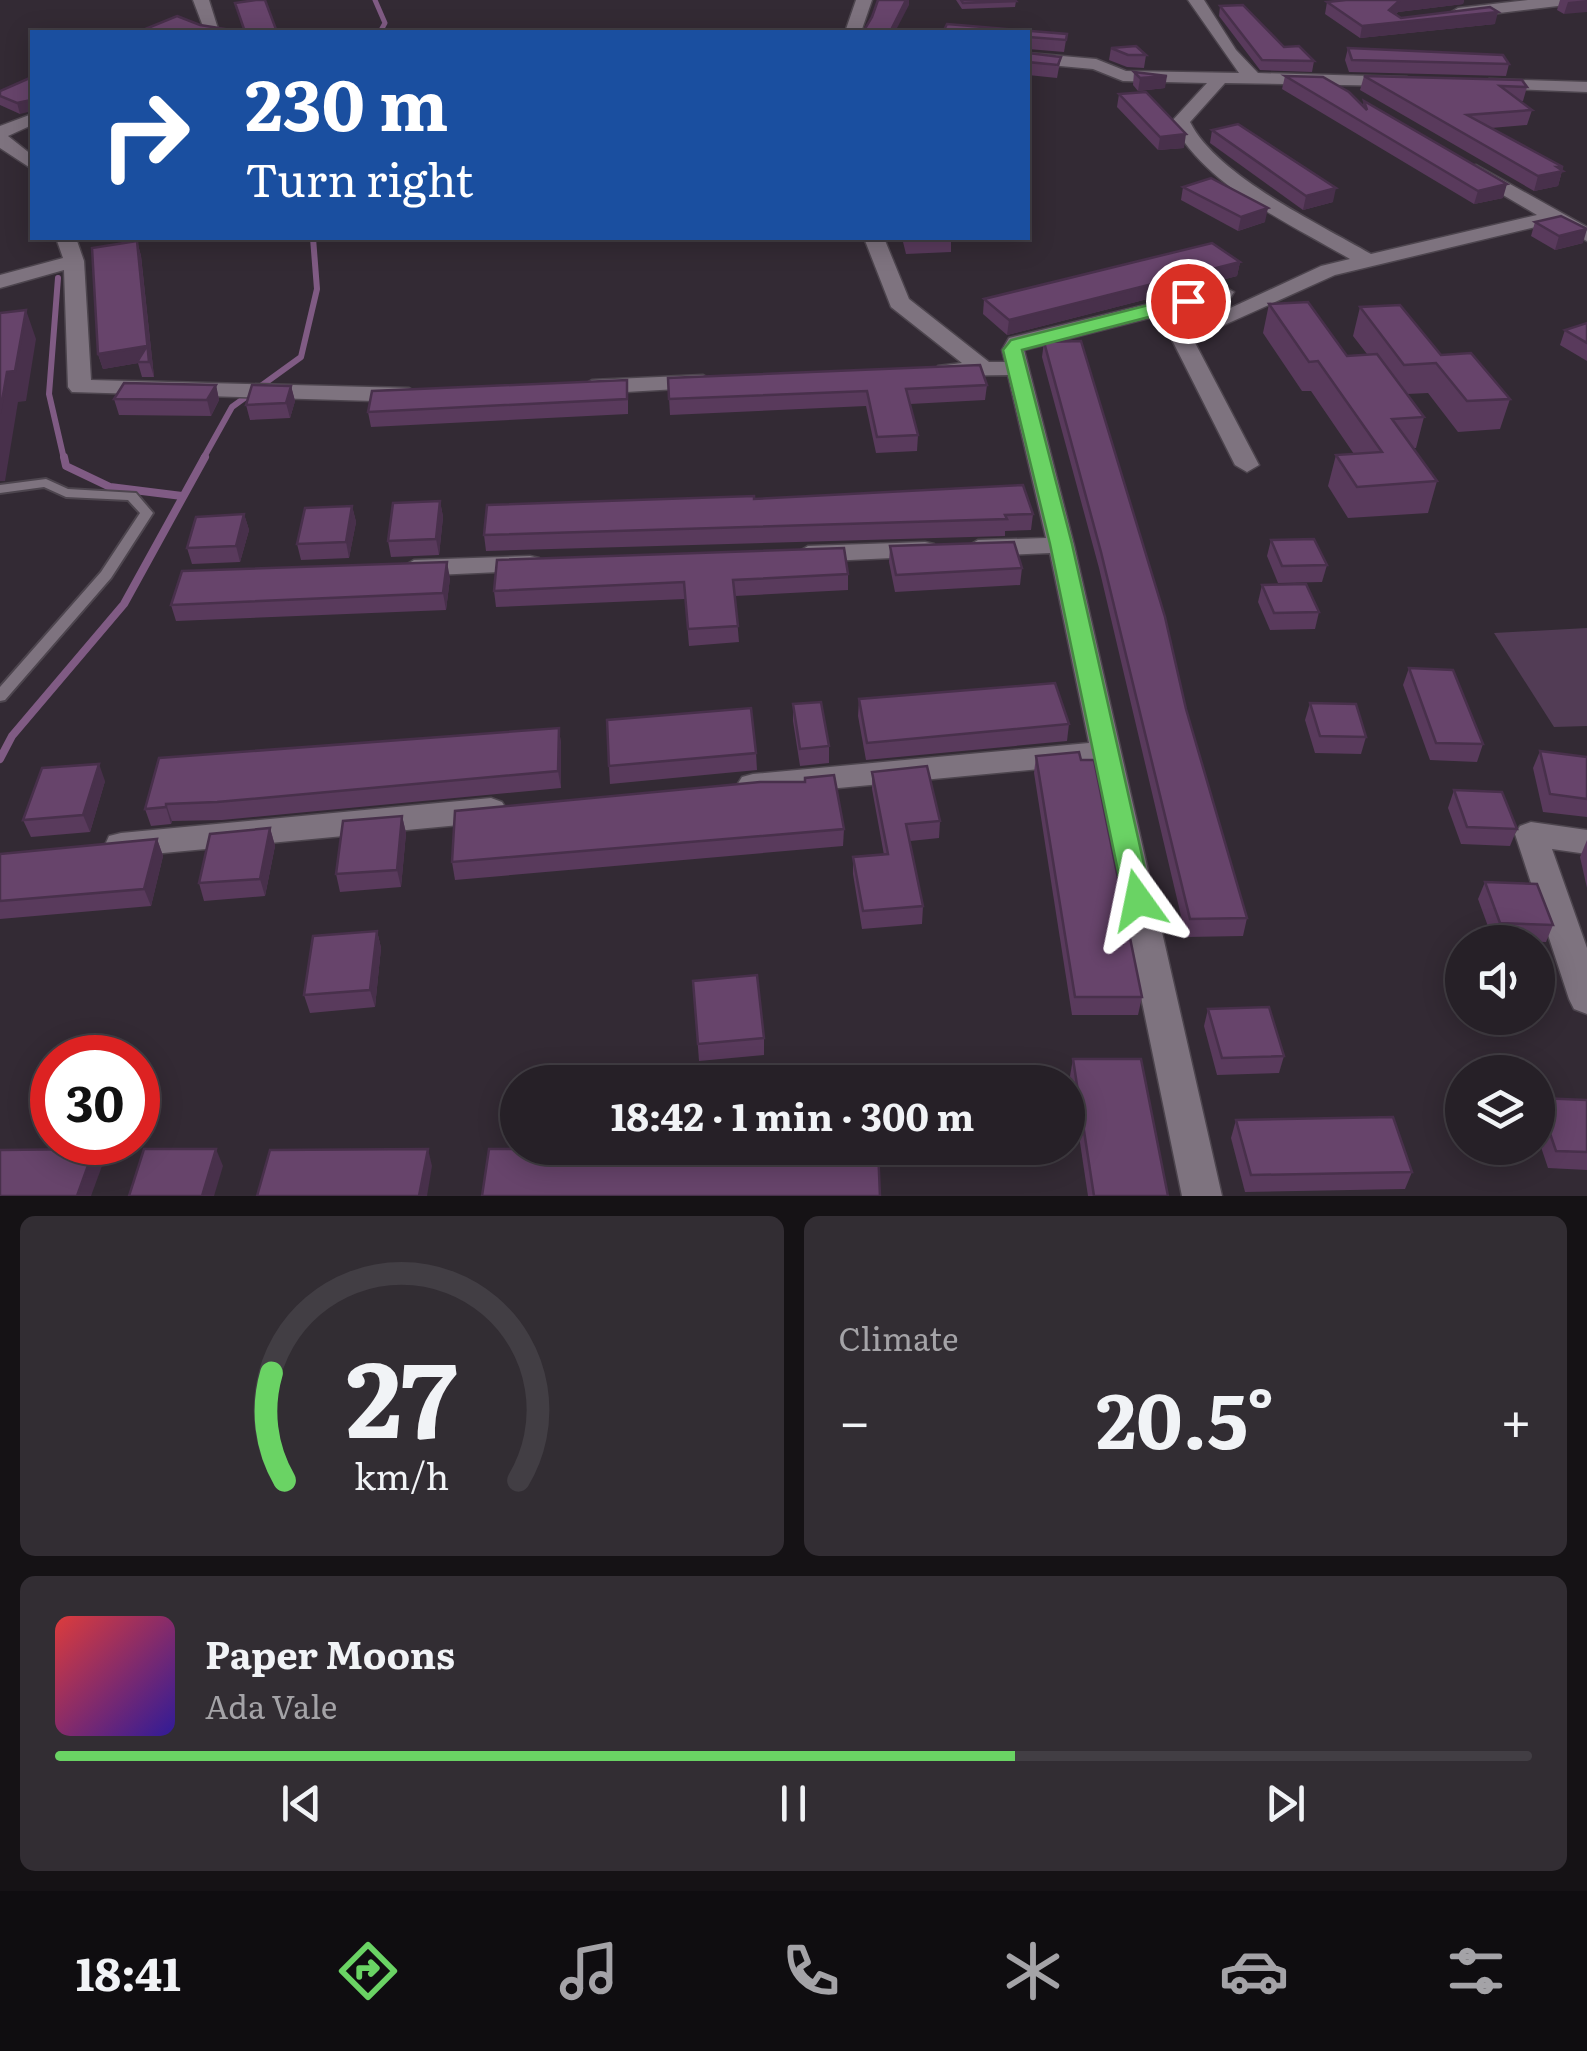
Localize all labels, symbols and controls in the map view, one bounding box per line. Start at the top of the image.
text: 230 m [245,49,449,153]
icon: right [80,70,210,200]
text: Turn right [245,144,473,211]
pin [1146,259,1231,344]
icon: arrive [1161,274,1216,329]
position arrow [1086,848,1190,952]
map controls [1445,925,1555,1165]
button: sound [1445,925,1555,1035]
speed limit sign: 30 [30,1035,160,1165]
button: layers [1445,1055,1555,1165]
text: 18:42 · 1 min · 300 m [611,1086,974,1143]
text: Climate [839,1313,959,1361]
text: 27 [346,1316,457,1470]
text: 20.5° [1096,1361,1274,1472]
text: − [839,1377,871,1459]
text: + [1500,1377,1532,1459]
text: km/h [354,1448,449,1501]
text: Paper Moons [205,1624,455,1681]
text: Ada Vale [205,1681,337,1729]
icon: previous [274,1776,329,1831]
icon: pause [766,1776,821,1831]
icon: next [1258,1776,1313,1831]
icon: directions [333,1936,403,2006]
icon: music [554,1936,624,2006]
icon: phone [776,1936,846,2006]
icon: climate [998,1936,1068,2006]
icon: car [1219,1936,1289,2006]
icon: filters [1441,1936,1511,2006]
text: 18:41 [76,1938,181,2005]

